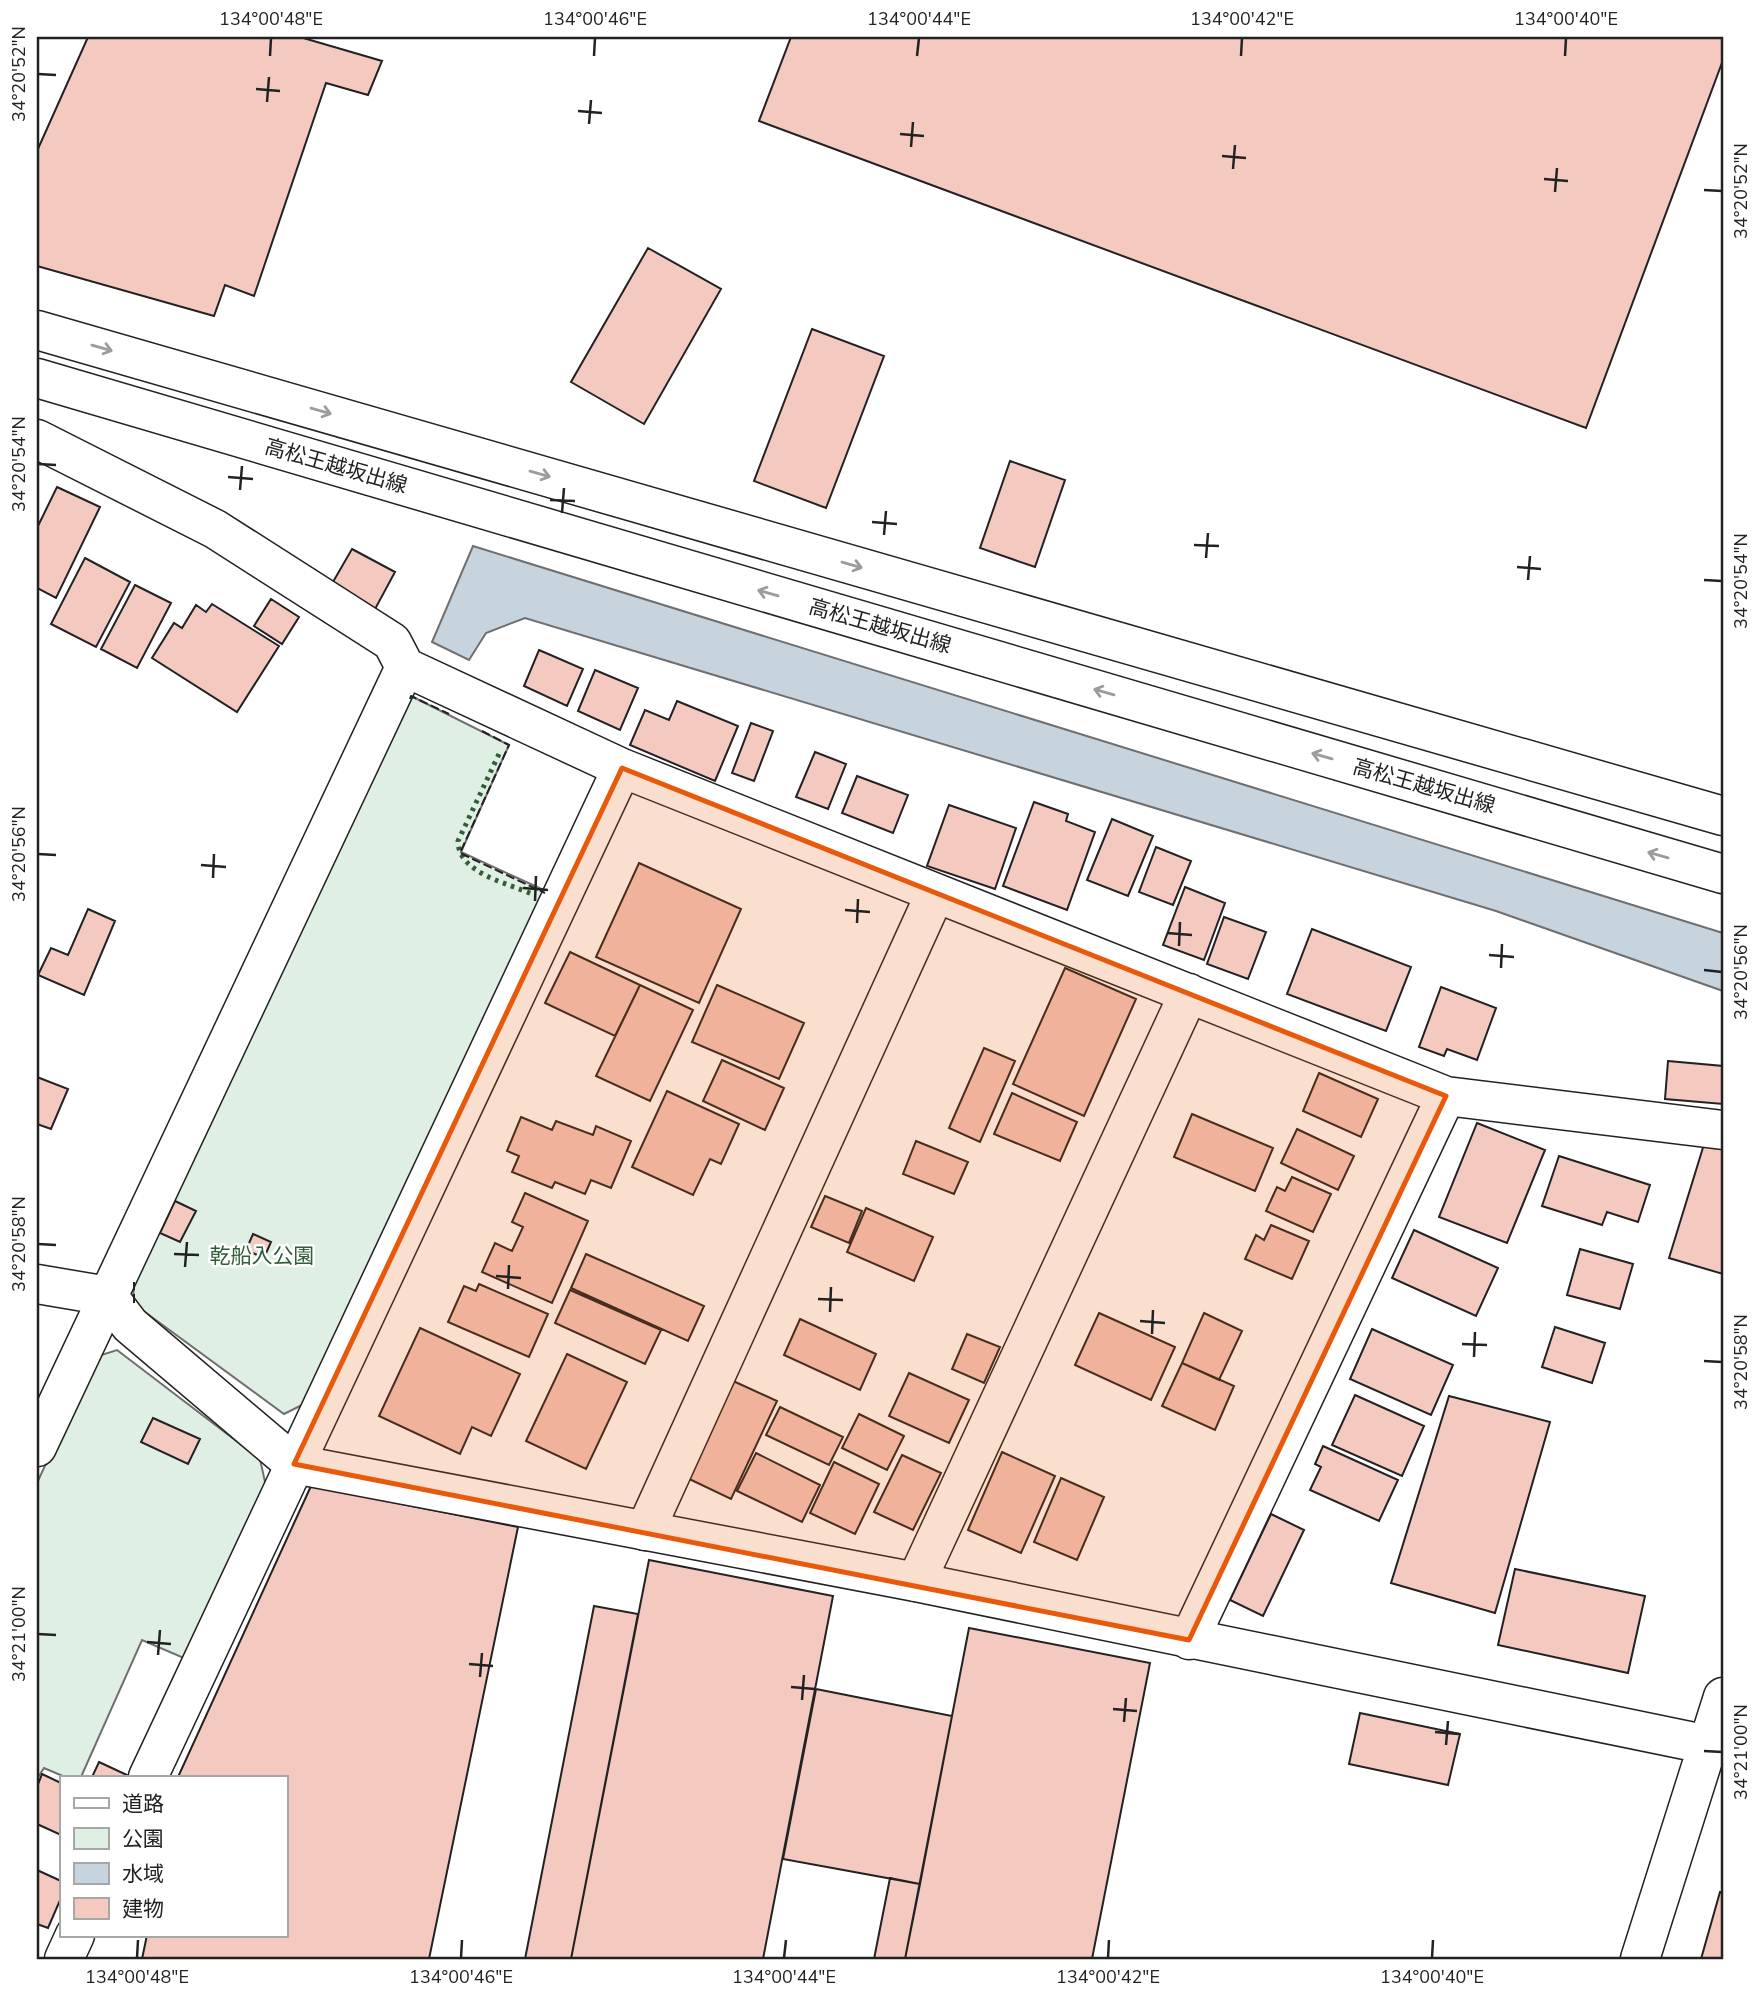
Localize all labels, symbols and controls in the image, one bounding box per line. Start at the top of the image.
text: 134°00'48"E [219,7,323,31]
text: 134°00'46"E [543,7,647,31]
text: 134°00'44"E [867,7,971,31]
text: 134°00'42"E [1190,7,1294,31]
text: 134°00'40"E [1514,7,1618,31]
text: 34°20'52"N [7,26,31,122]
text: 34°20'52"N [1729,143,1753,239]
one-way arrow [91,343,113,356]
one-way arrow [310,406,332,419]
text: 34°20'54"N [7,416,31,512]
street label: 高松王越坂出線 [261,432,411,500]
one-way arrow [528,469,550,482]
text: 34°20'54"N [1729,533,1753,629]
one-way arrow [841,559,863,572]
one-way arrow [757,586,779,599]
street label: 高松王越坂出線 [805,592,955,660]
one-way arrow [1093,685,1116,698]
one-way arrow [1311,749,1333,762]
street label: 高松王越坂出線 [1349,752,1499,820]
text: 34°20'56"N [7,806,31,902]
one-way arrow [1647,848,1669,861]
text: 34°20'56"N [1729,924,1753,1020]
text: 34°20'58"N [7,1196,31,1292]
park label: 乾船入公園 [210,1242,315,1270]
text: 34°20'58"N [1729,1314,1753,1410]
text: 34°21'00"N [7,1586,31,1682]
text: 34°21'00"N [1729,1704,1753,1800]
legend [60,1776,287,1937]
text: 道路 [122,1790,164,1818]
text: 公園 [122,1825,164,1853]
text: 水域 [122,1860,164,1888]
text: 建物 [122,1895,164,1923]
text: 134°00'48"E [85,1965,189,1989]
text: 134°00'46"E [409,1965,513,1989]
text: 134°00'44"E [732,1965,836,1989]
text: 134°00'42"E [1056,1965,1160,1989]
text: 134°00'40"E [1380,1965,1484,1989]

